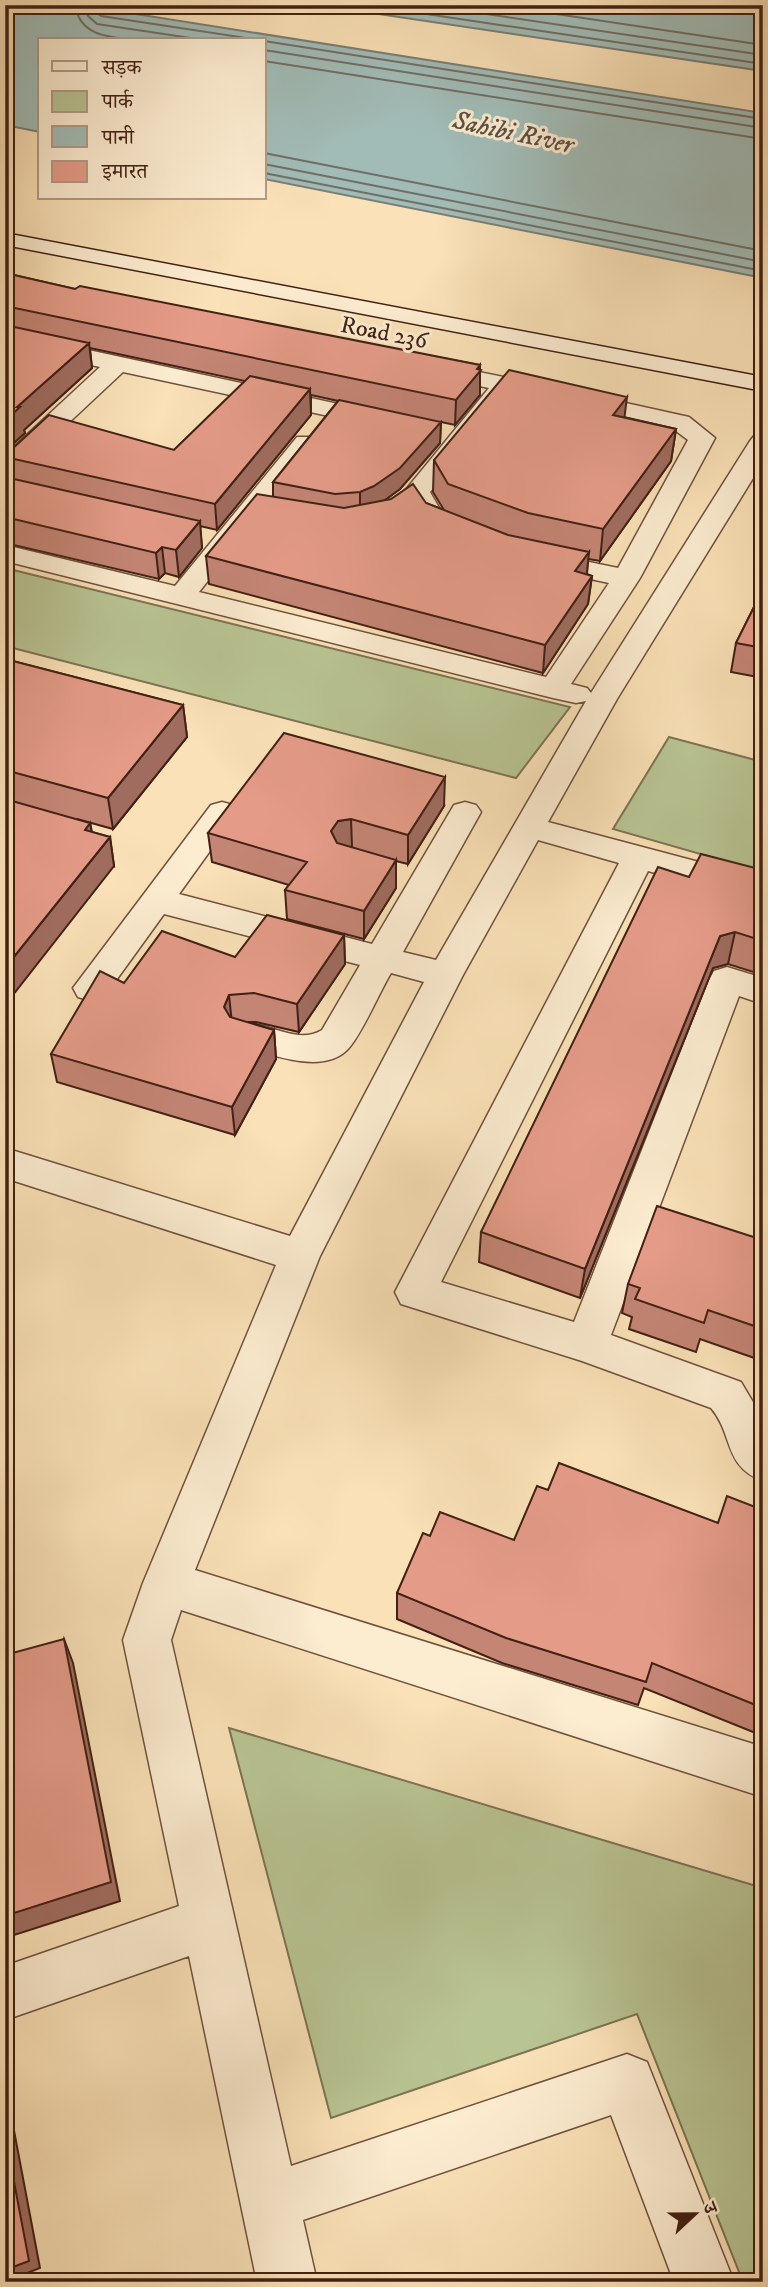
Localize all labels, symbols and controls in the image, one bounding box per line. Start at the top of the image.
legend [38,38,266,200]
text: सड़क [101,55,142,81]
text: पार्क [101,89,134,115]
water label: Sahibi River [449,104,578,162]
text: पानी [101,125,135,151]
text: इमारत [101,159,149,185]
street label: Road 236 [338,310,432,356]
north arrow [660,2178,730,2248]
text: उ [696,2198,722,2218]

